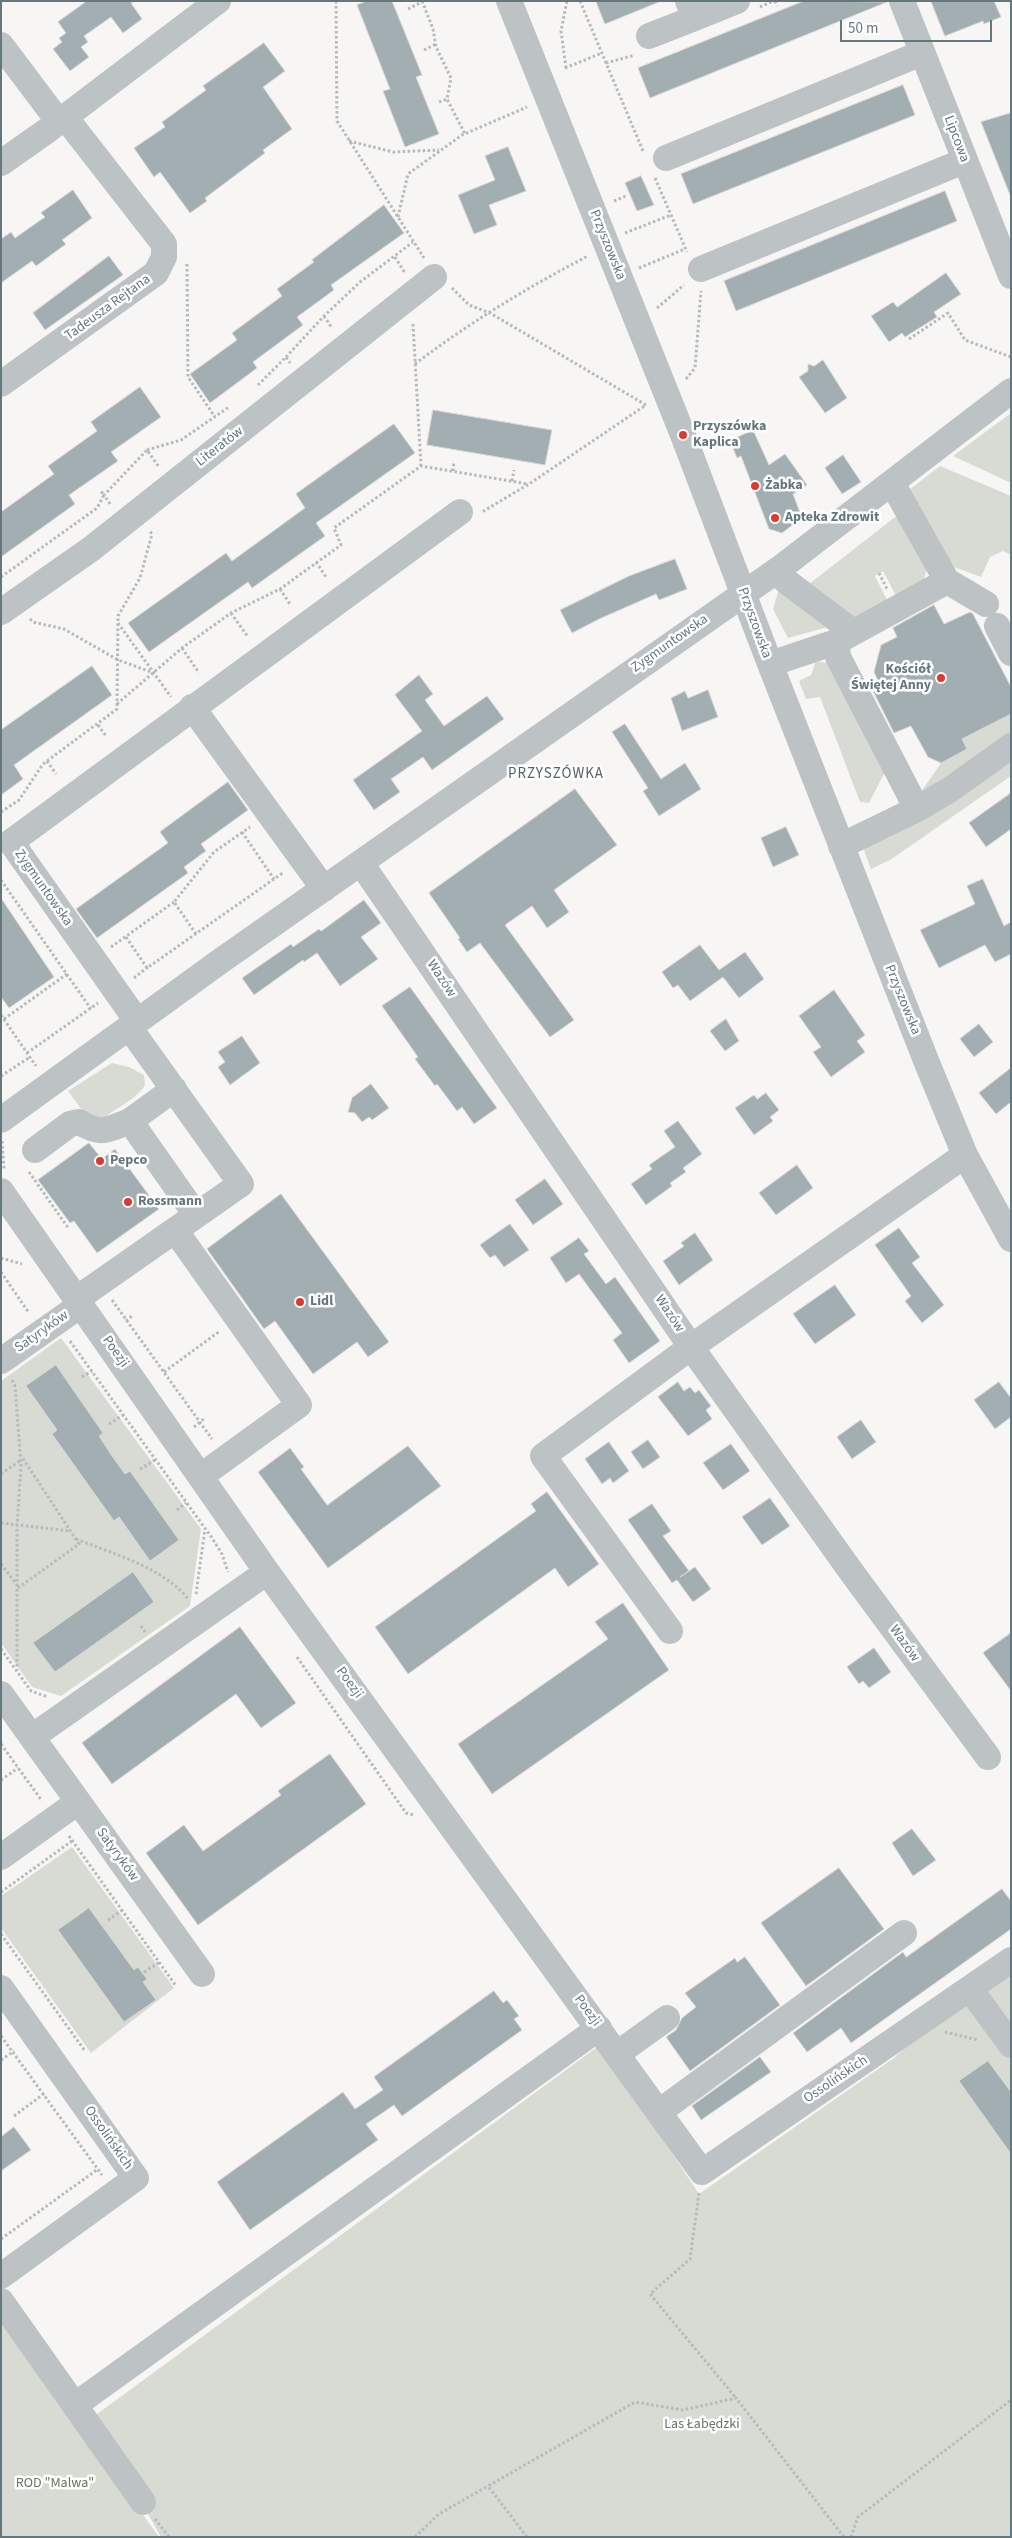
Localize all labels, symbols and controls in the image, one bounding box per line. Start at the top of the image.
scale bar [842,10,994,42]
text: 50 m [848,18,878,39]
street label: Lipcowa [939,113,973,165]
street label: Przyszowska [585,207,629,283]
street label: Tadeusza Rejtana [62,271,154,345]
place label: Przyszówka Kaplica [693,419,766,452]
street label: Literatów [193,423,247,471]
marker: Przyszówka Kaplica [677,429,689,441]
place label: Żabka [765,478,803,494]
marker: Żabka [749,480,761,492]
place label: Apteka Zdrowit [785,510,879,526]
marker: Apteka Zdrowit [769,512,781,524]
street label: Przyszowska [733,585,775,661]
street label: Zygmuntowska [628,611,712,677]
place label: Kościół Świętej Anny [851,662,931,694]
marker: Kościół Świętej Anny [935,672,947,684]
district label: PRZYSZÓWKA [507,766,605,784]
street label: Zygmuntowska [10,846,76,930]
street label: Wazów [423,957,459,1001]
street label: Przyszowska [880,962,924,1038]
place label: Pepco [110,1153,147,1169]
marker: Pepco [94,1155,106,1167]
place label: Rossmann [138,1194,202,1210]
marker: Rossmann [122,1196,134,1208]
street label: Wazów [651,1292,687,1336]
place label: Lidl [310,1294,333,1310]
marker: Lidl [294,1296,306,1308]
street label: Satyryków [12,1307,72,1357]
street label: Poezji [98,1333,132,1371]
street label: Wazów [885,1622,923,1666]
street label: Poezji [332,1664,366,1702]
street label: Satyryków [92,1825,142,1885]
street label: Poezji [570,1992,604,2030]
street label: Ossolińskich [801,2052,871,2108]
street label: Ossolińskich [80,2103,136,2173]
park label: Las Łabędzki [664,2417,740,2433]
park label: ROD "Malwa" [16,2476,94,2492]

